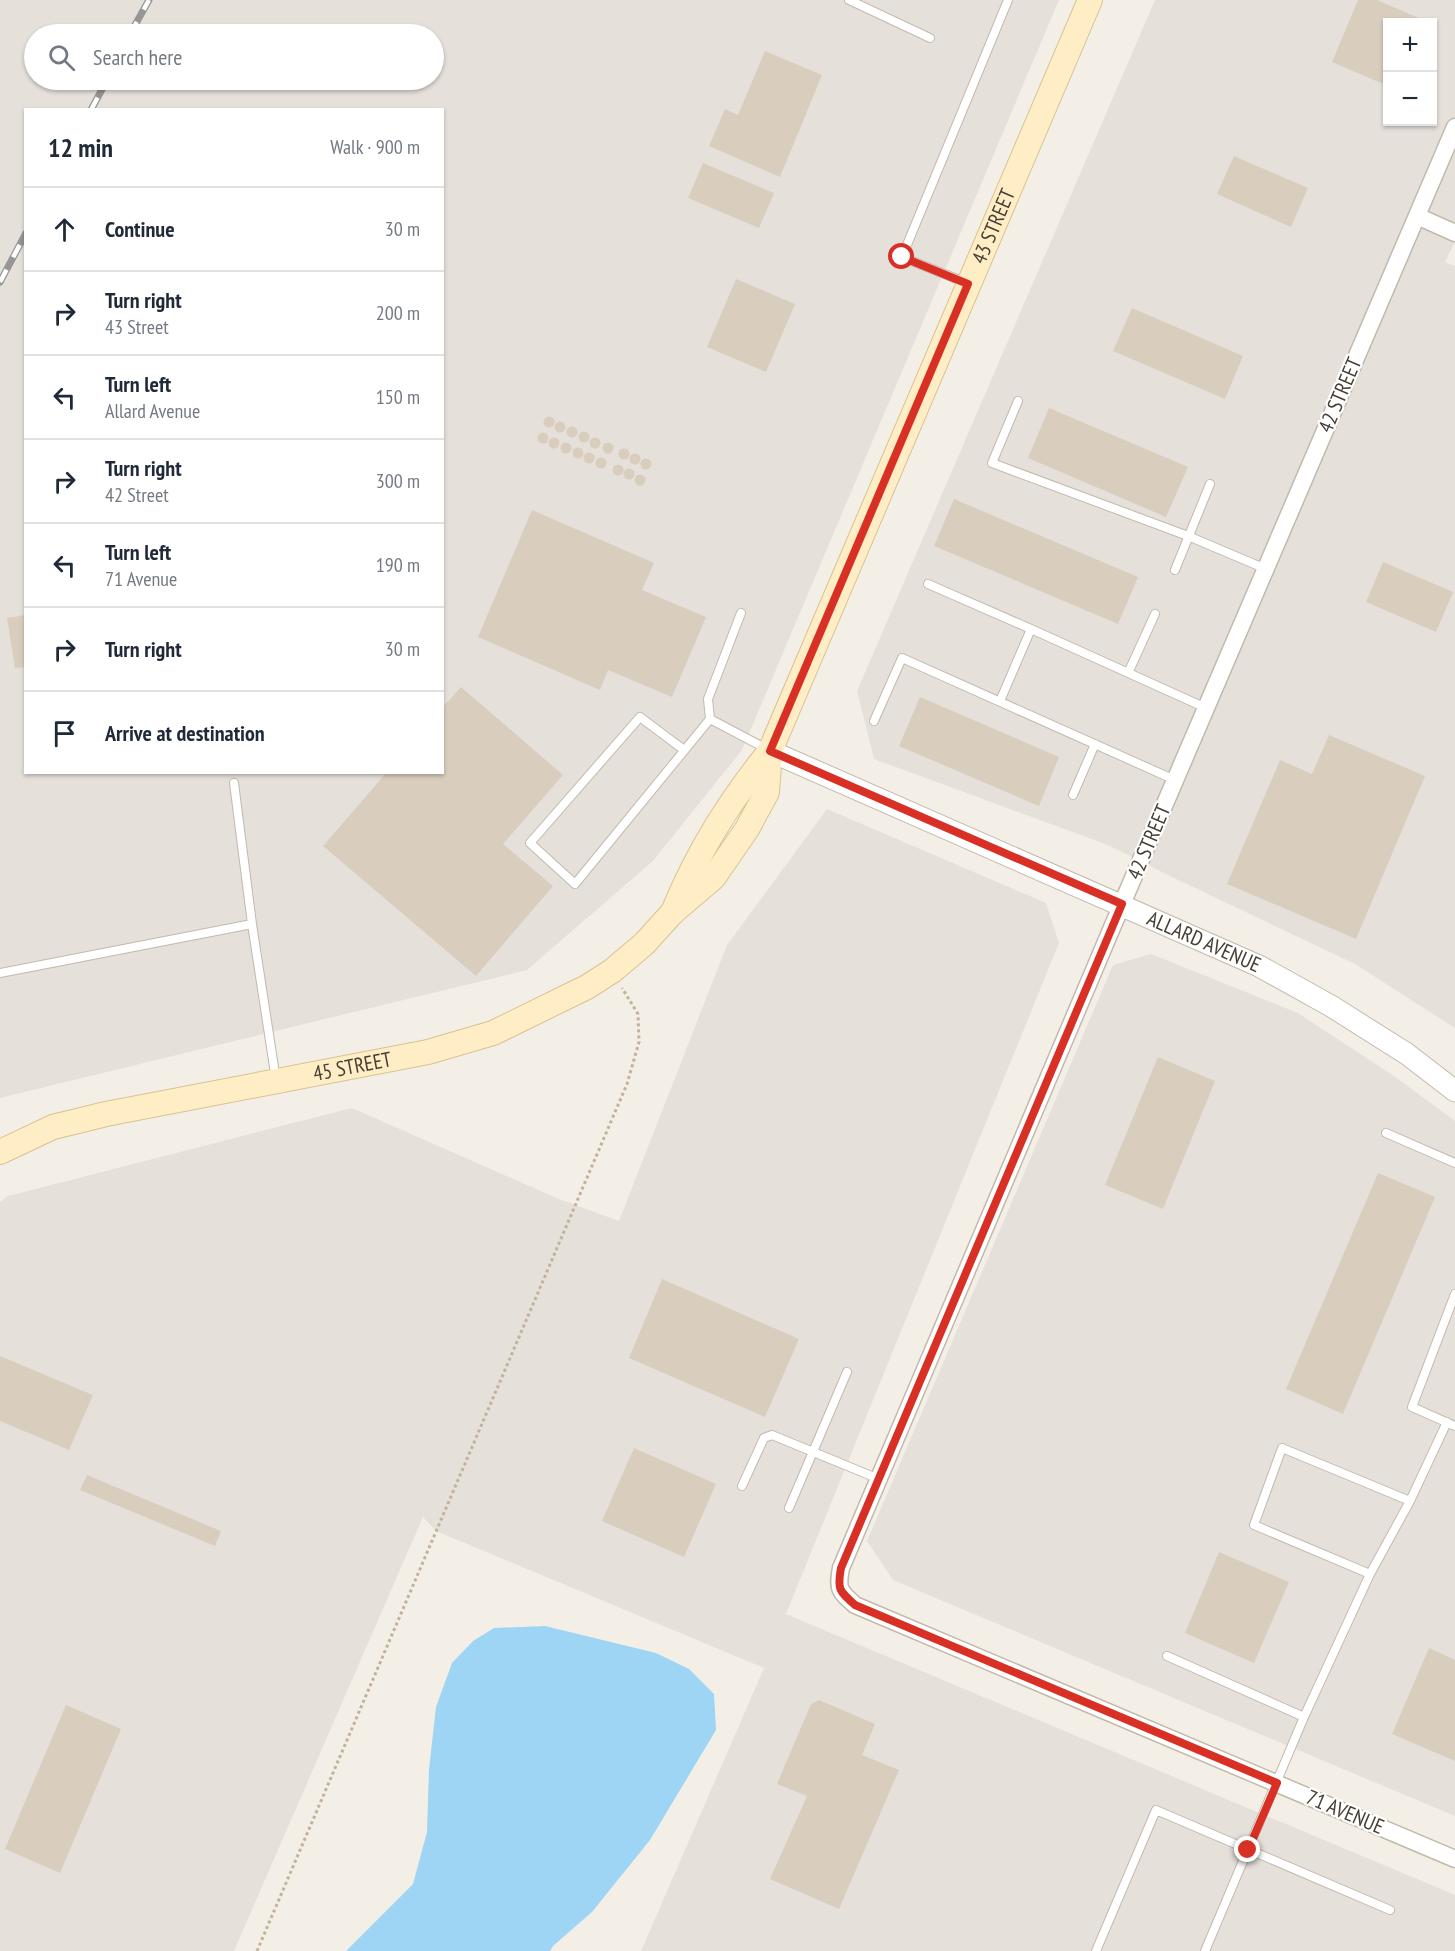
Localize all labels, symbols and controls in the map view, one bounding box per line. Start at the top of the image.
map controls [1383,18,1437,126]
button: + [1383,18,1437,72]
search box [24,24,444,90]
icon: search [45,41,78,74]
text: Search here [93,43,182,71]
button: − [1383,72,1437,126]
text: 12 min [48,131,113,164]
text: Walk · 900 m [330,134,420,160]
street label: 43 STREET [965,184,1021,268]
icon: ahead [48,213,81,246]
text: Continue [105,215,175,243]
text: 30 m [385,216,420,242]
route start [888,243,914,269]
text: Turn right [105,286,182,314]
icon: right [48,297,81,330]
text: 200 m [376,300,420,326]
text: 43 Street [105,314,169,340]
street label: 42 STREET [1312,353,1368,437]
text: Turn left [105,370,171,398]
icon: left [48,381,81,414]
text: 150 m [376,384,420,410]
text: Allard Avenue [105,398,200,424]
text: Turn right [105,454,182,482]
icon: right [48,465,81,498]
text: 300 m [376,468,420,494]
text: 42 Street [105,482,169,508]
text: Turn left [105,538,171,566]
icon: left [48,549,81,582]
text: 190 m [376,552,420,578]
text: 71 Avenue [105,566,177,592]
icon: right [48,633,81,666]
text: Turn right [105,635,182,663]
text: 30 m [385,636,420,662]
icon: arrive [48,717,81,750]
text: Arrive at destination [105,719,265,747]
street label: 42 STREET [1121,800,1177,884]
street label: ALLARD AVENUE [1143,904,1265,978]
street label: 45 STREET [311,1045,394,1087]
street label: 71 AVENUE [1302,1783,1388,1840]
route end [1234,1836,1260,1862]

